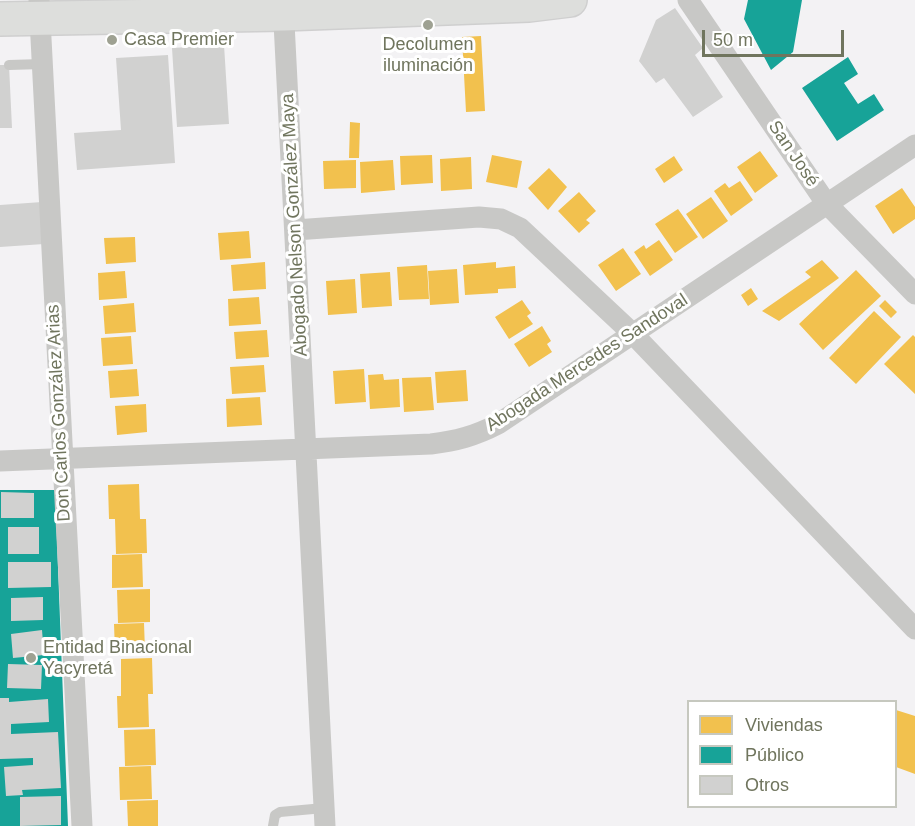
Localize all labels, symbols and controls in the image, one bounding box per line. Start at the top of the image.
marker: Decolumen iluminación [421,18,435,32]
scale bar [705,18,848,56]
place label: Casa Premier [124,29,234,51]
text: 50 m [713,30,753,50]
marker: Casa Premier [105,33,119,47]
place label: Decolumen iluminación [382,34,474,76]
street label: Abogado Nelson González Maya [277,93,313,357]
street label: San José [763,117,823,191]
street label: Abogada Mercedes Sandoval [482,290,692,436]
street label: Don Carlos González Arias [43,304,75,522]
place label: Entidad Binacional Yacyretá [43,637,192,680]
marker: Entidad Binacional Yacyretá [24,651,38,665]
legend [687,700,897,808]
text: Viviendas [745,715,823,735]
text: Público [745,745,804,765]
text: Otros [745,775,789,795]

